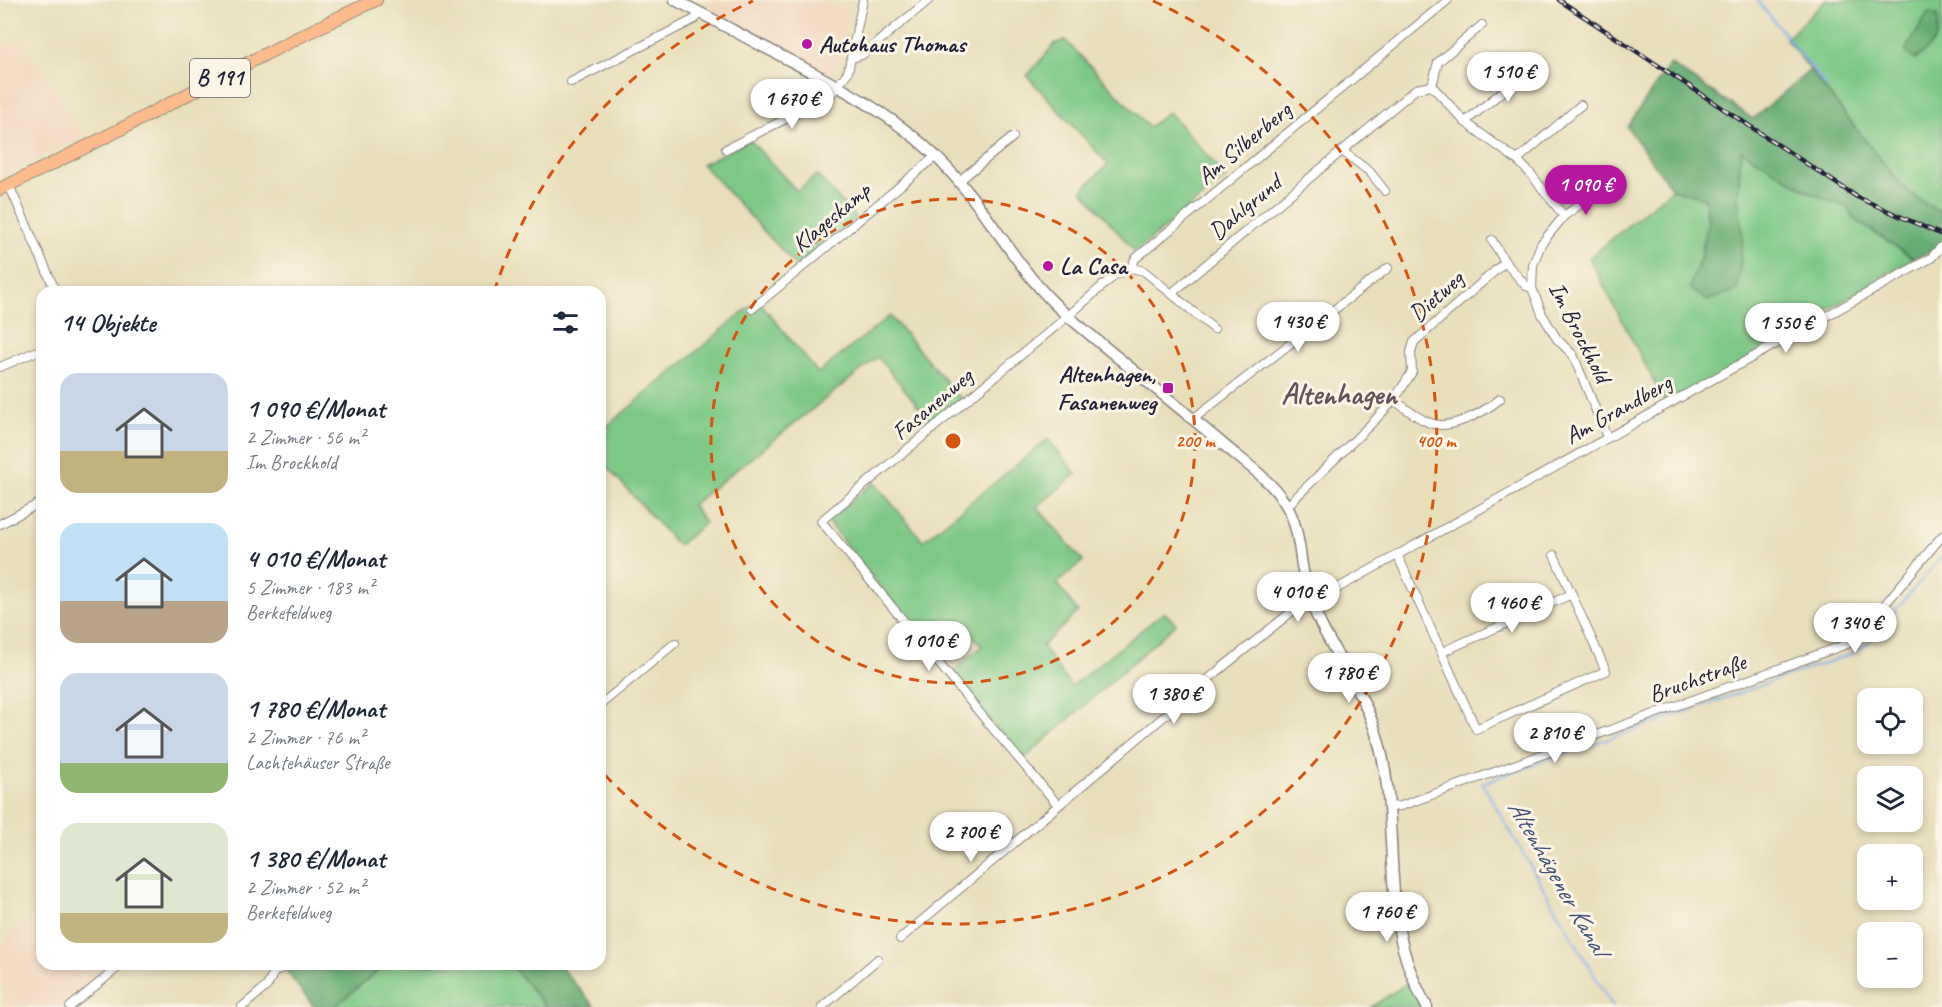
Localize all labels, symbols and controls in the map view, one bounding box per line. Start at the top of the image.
place label: Autohaus Thomas [819,29,968,59]
marker: Autohaus Thomas [800,37,814,51]
pin: 1 510 € [1453,52,1563,103]
road number: B 191 [190,59,250,97]
text: 1 510 € [1481,59,1535,84]
pin: 1 670 € [737,79,847,130]
text: 1 670 € [764,86,820,111]
street label: Am Silberberg [1191,94,1299,191]
pin: 1 090 € [1531,165,1641,216]
street label: Dahlgrund [1202,166,1290,246]
text: 1 090 € [1559,172,1613,197]
street label: Klageskamp [786,174,878,259]
place label: La Casa [1060,251,1129,281]
marker: La Casa [1041,259,1055,273]
street label: Dietweg [1402,263,1471,328]
street label: Im Brockhold [1542,277,1620,391]
pin: 1 430 € [1243,302,1353,353]
pin: 1 550 € [1731,303,1841,354]
text: 14 Objekte [60,306,156,339]
icon: filters [549,306,582,339]
text: 1 430 € [1271,309,1325,334]
text: 1 550 € [1759,310,1813,335]
place label: Altenhagen, Fasanenweg [1057,359,1158,417]
street label: Fasanenweg [885,360,981,447]
street label: Am Grandberg [1559,367,1678,451]
district label: Altenhagen [1281,375,1399,413]
marker: Altenhagen, Fasanenweg [1161,381,1175,395]
text: 1 090 €/Monat [246,392,385,425]
icon: home [108,397,180,469]
text: 2 Zimmer · 56 m² [246,425,365,450]
text: 200 m [1176,430,1216,452]
text: 400 m [1417,430,1457,452]
centre of rings [943,431,963,451]
text: Im Brockhold [246,450,337,475]
text: 4 010 €/Monat [246,542,385,575]
icon: home [108,547,180,619]
pin: 4 010 € [1243,572,1353,623]
text: 5 Zimmer · 183 m² [246,575,374,600]
text: 4 010 € [1271,579,1325,604]
pin: 1 460 € [1457,583,1567,634]
text: 1 460 € [1484,590,1540,615]
text: Berkefeldweg [246,600,331,625]
pin: 1 340 € [1800,603,1910,654]
text: 1 340 € [1828,610,1882,635]
pin: 1 010 € [874,621,984,672]
text: 1 010 € [902,628,956,653]
street label: Bruchstraße [1644,646,1752,709]
pin: 1 780 € [1294,653,1404,704]
text: 1 780 € [1322,660,1376,685]
pin: 1 380 € [1119,674,1229,725]
text: 1 380 € [1147,681,1201,706]
map controls [1857,688,1923,988]
button: locate [1857,688,1923,754]
text: 1 780 €/Monat [246,692,385,725]
icon: home [108,697,180,769]
pin: 2 810 € [1500,713,1610,764]
text: 2 810 € [1528,720,1582,745]
text: 2 Zimmer · 76 m² [246,725,365,750]
text: Lachtehäuser Straße [246,750,390,775]
button: layers [1857,766,1923,832]
water label: Altenhägener Kanal [1500,794,1620,968]
pin: 2 700 € [916,812,1026,863]
text: 2 700 € [944,819,998,844]
text: 1 380 €/Monat [246,842,385,875]
button: + [1857,844,1923,910]
icon: home [108,847,180,919]
text: 2 Zimmer · 52 m² [246,875,365,900]
pin: 1 760 € [1332,892,1442,943]
text: 1 760 € [1359,899,1415,924]
text: Berkefeldweg [246,900,331,925]
button: − [1857,922,1923,988]

